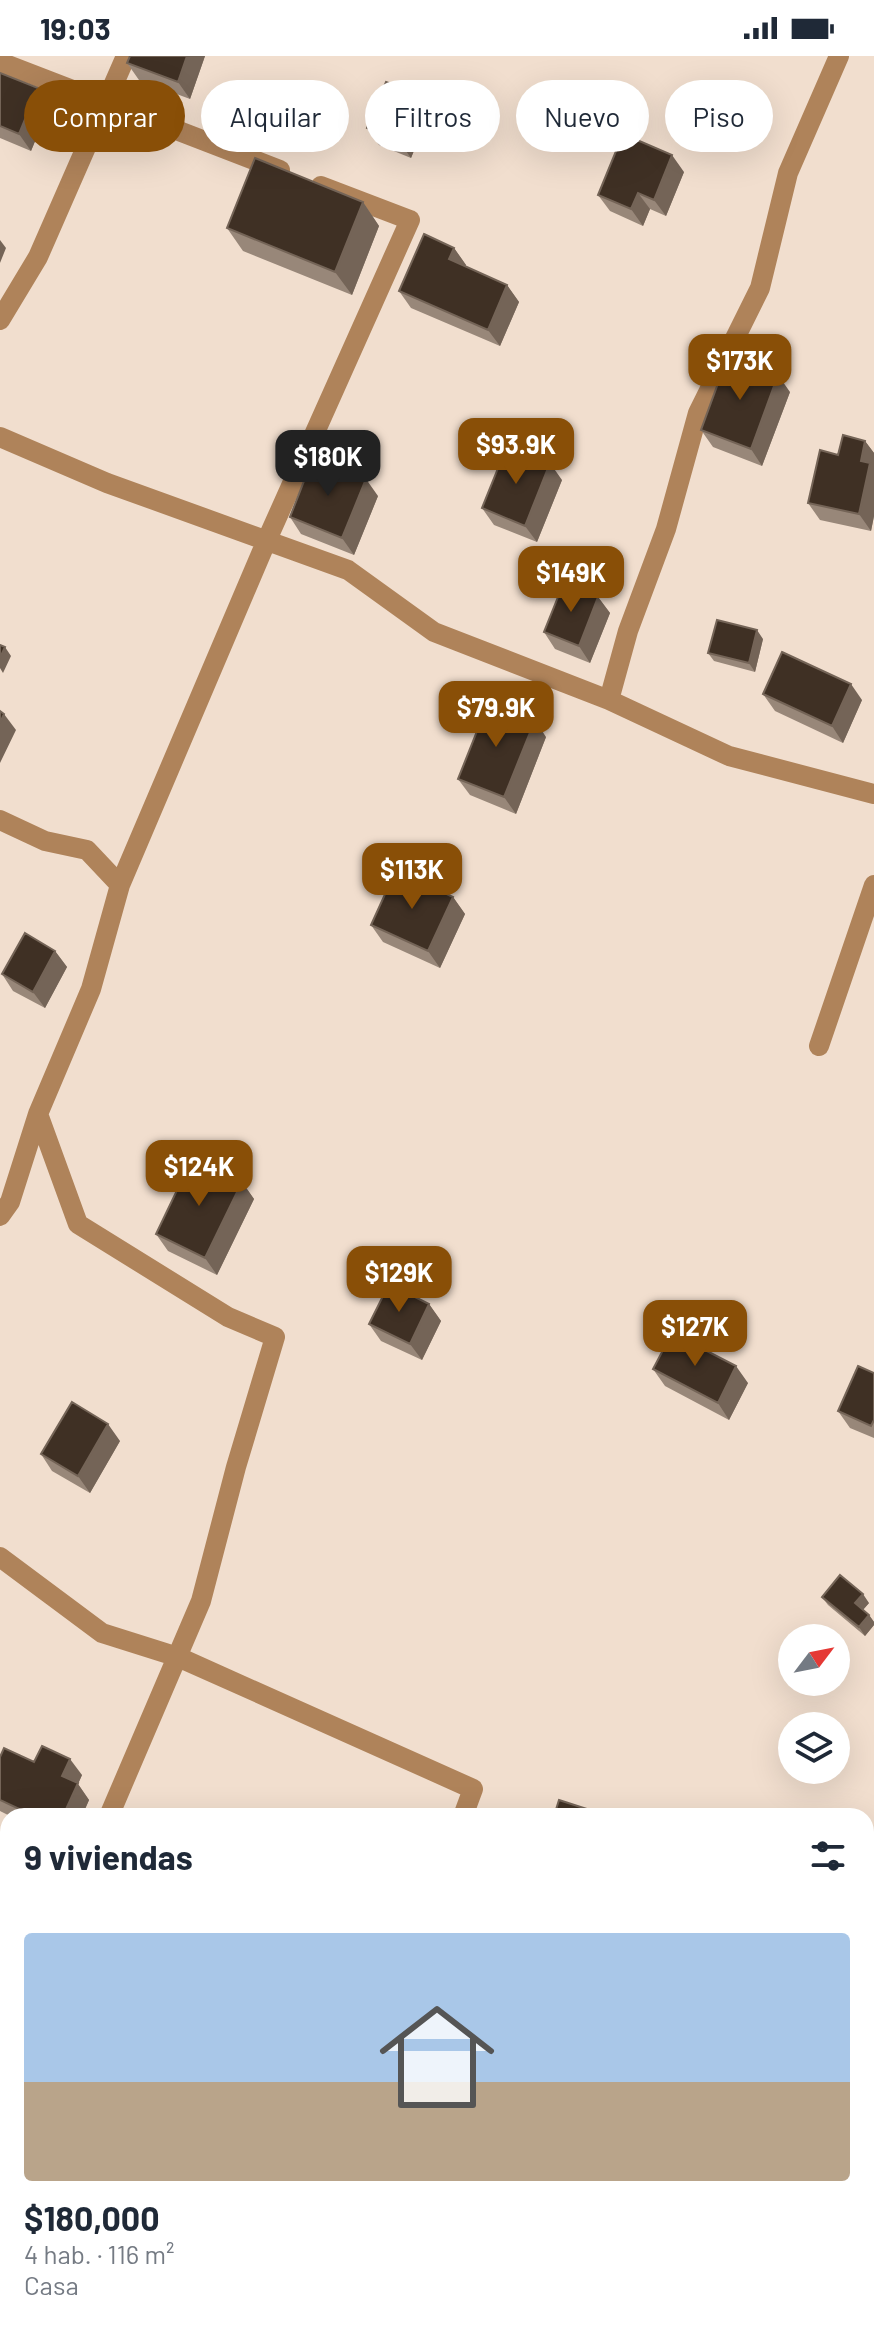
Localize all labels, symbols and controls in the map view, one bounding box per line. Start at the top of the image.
text: 19:03 [40,10,111,46]
chip: Comprar [24,80,185,152]
chip: Alquilar [201,80,349,152]
chip: Filtros [365,80,500,152]
chip: Nuevo [516,80,649,152]
chip: Piso [665,80,773,152]
pin: $173K [684,334,796,402]
text: $173K [706,344,774,375]
pin: $93.9K [451,418,581,486]
text: $93.9K [476,428,556,459]
pin: $180K [272,430,384,498]
text: $180K [293,440,363,471]
pin: $149K [515,546,627,614]
text: $149K [536,556,606,587]
pin: $79.9K [431,681,561,749]
text: $79.9K [457,691,535,722]
pin: $113K [356,843,468,911]
text: $113K [380,853,444,884]
pin: $124K [143,1140,255,1208]
text: $124K [164,1150,234,1181]
pin: $129K [343,1246,455,1314]
text: $129K [365,1256,433,1287]
pin: $127K [639,1300,751,1368]
text: $127K [661,1310,729,1341]
north arrow [778,1624,850,1696]
map controls [778,1624,850,1784]
button: layers [778,1712,850,1784]
icon: filters [806,1834,850,1878]
text: 9 viviendas [24,1836,193,1877]
icon: home [365,1985,509,2129]
text: $180,000 [24,2197,160,2238]
text: 4 hab. · 116 m² [24,2238,174,2269]
text: Casa [24,2269,79,2300]

